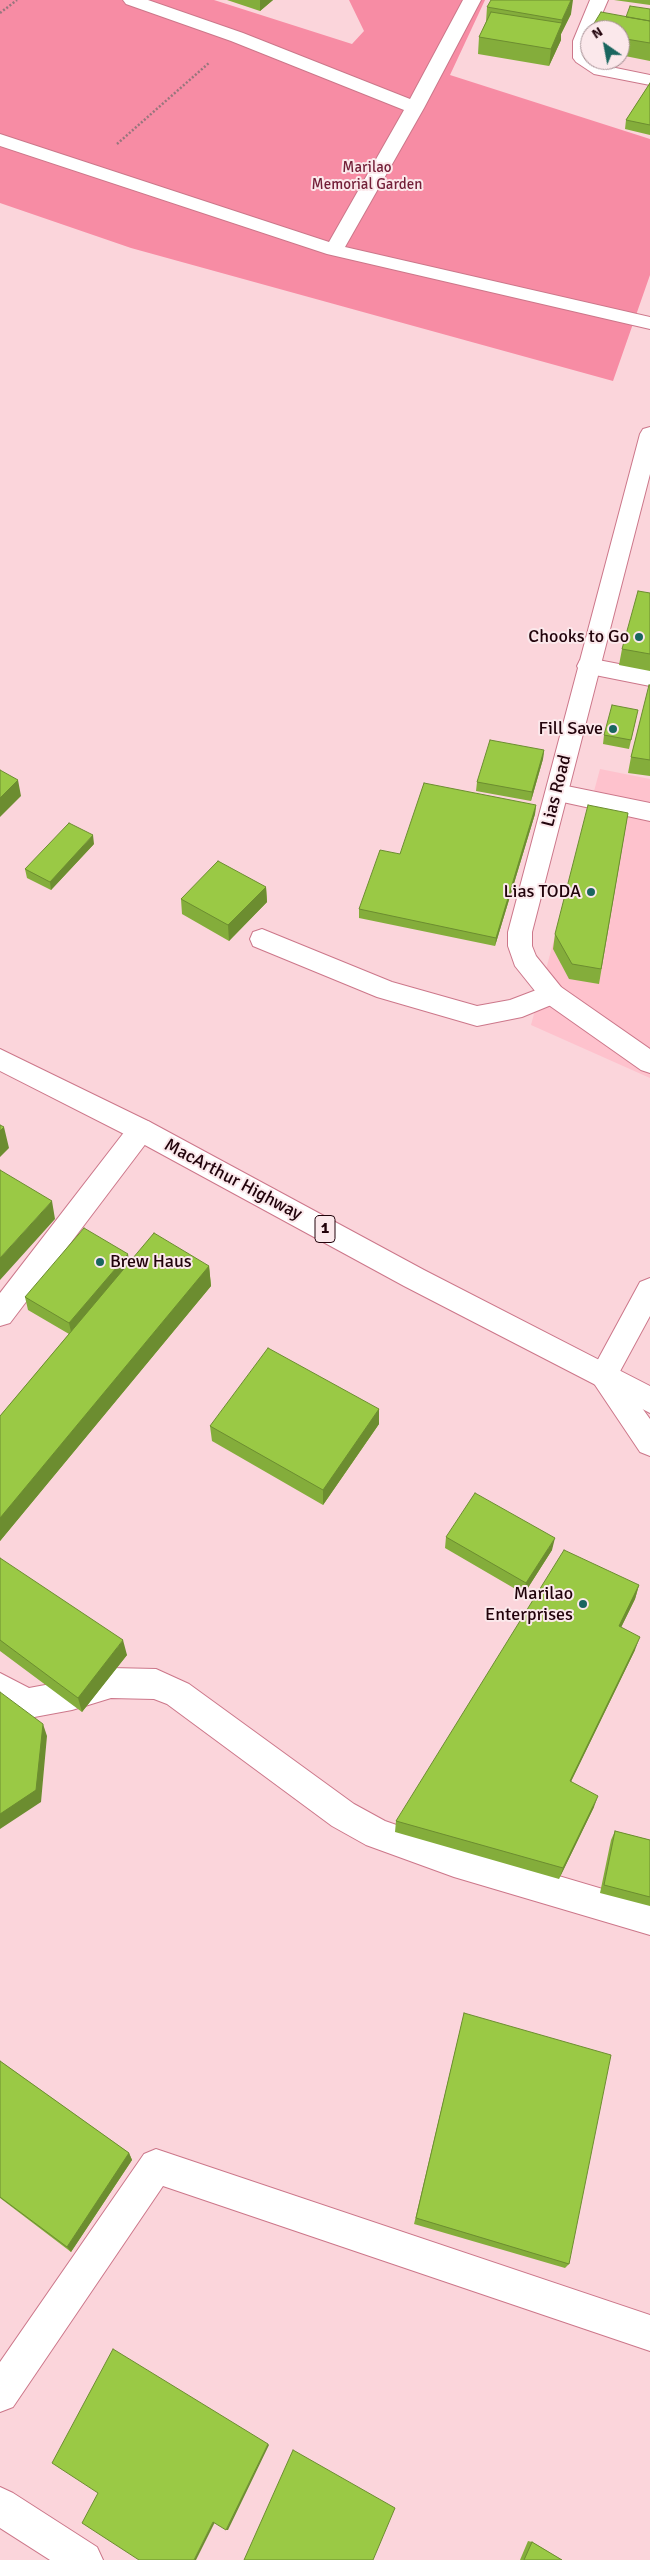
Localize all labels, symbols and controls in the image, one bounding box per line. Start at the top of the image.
north arrow [580,20,630,70]
text: N [588,23,606,43]
park label: Marilao Memorial Garden [312,159,422,194]
place label: Chooks to Go [528,626,629,648]
marker: Chooks to Go [633,631,645,643]
place label: Fill Save [539,718,603,740]
marker: Fill Save [607,723,619,735]
street label: Lias Road [538,753,576,829]
place label: Lias TODA [503,881,581,903]
marker: Lias TODA [585,886,597,898]
street label: MacArthur Highway [160,1135,306,1225]
road number: 1 [315,1216,335,1242]
place label: Brew Haus [110,1251,192,1273]
marker: Brew Haus [94,1256,106,1268]
place label: Marilao Enterprises [485,1583,573,1626]
marker: Marilao Enterprises [577,1598,589,1610]

